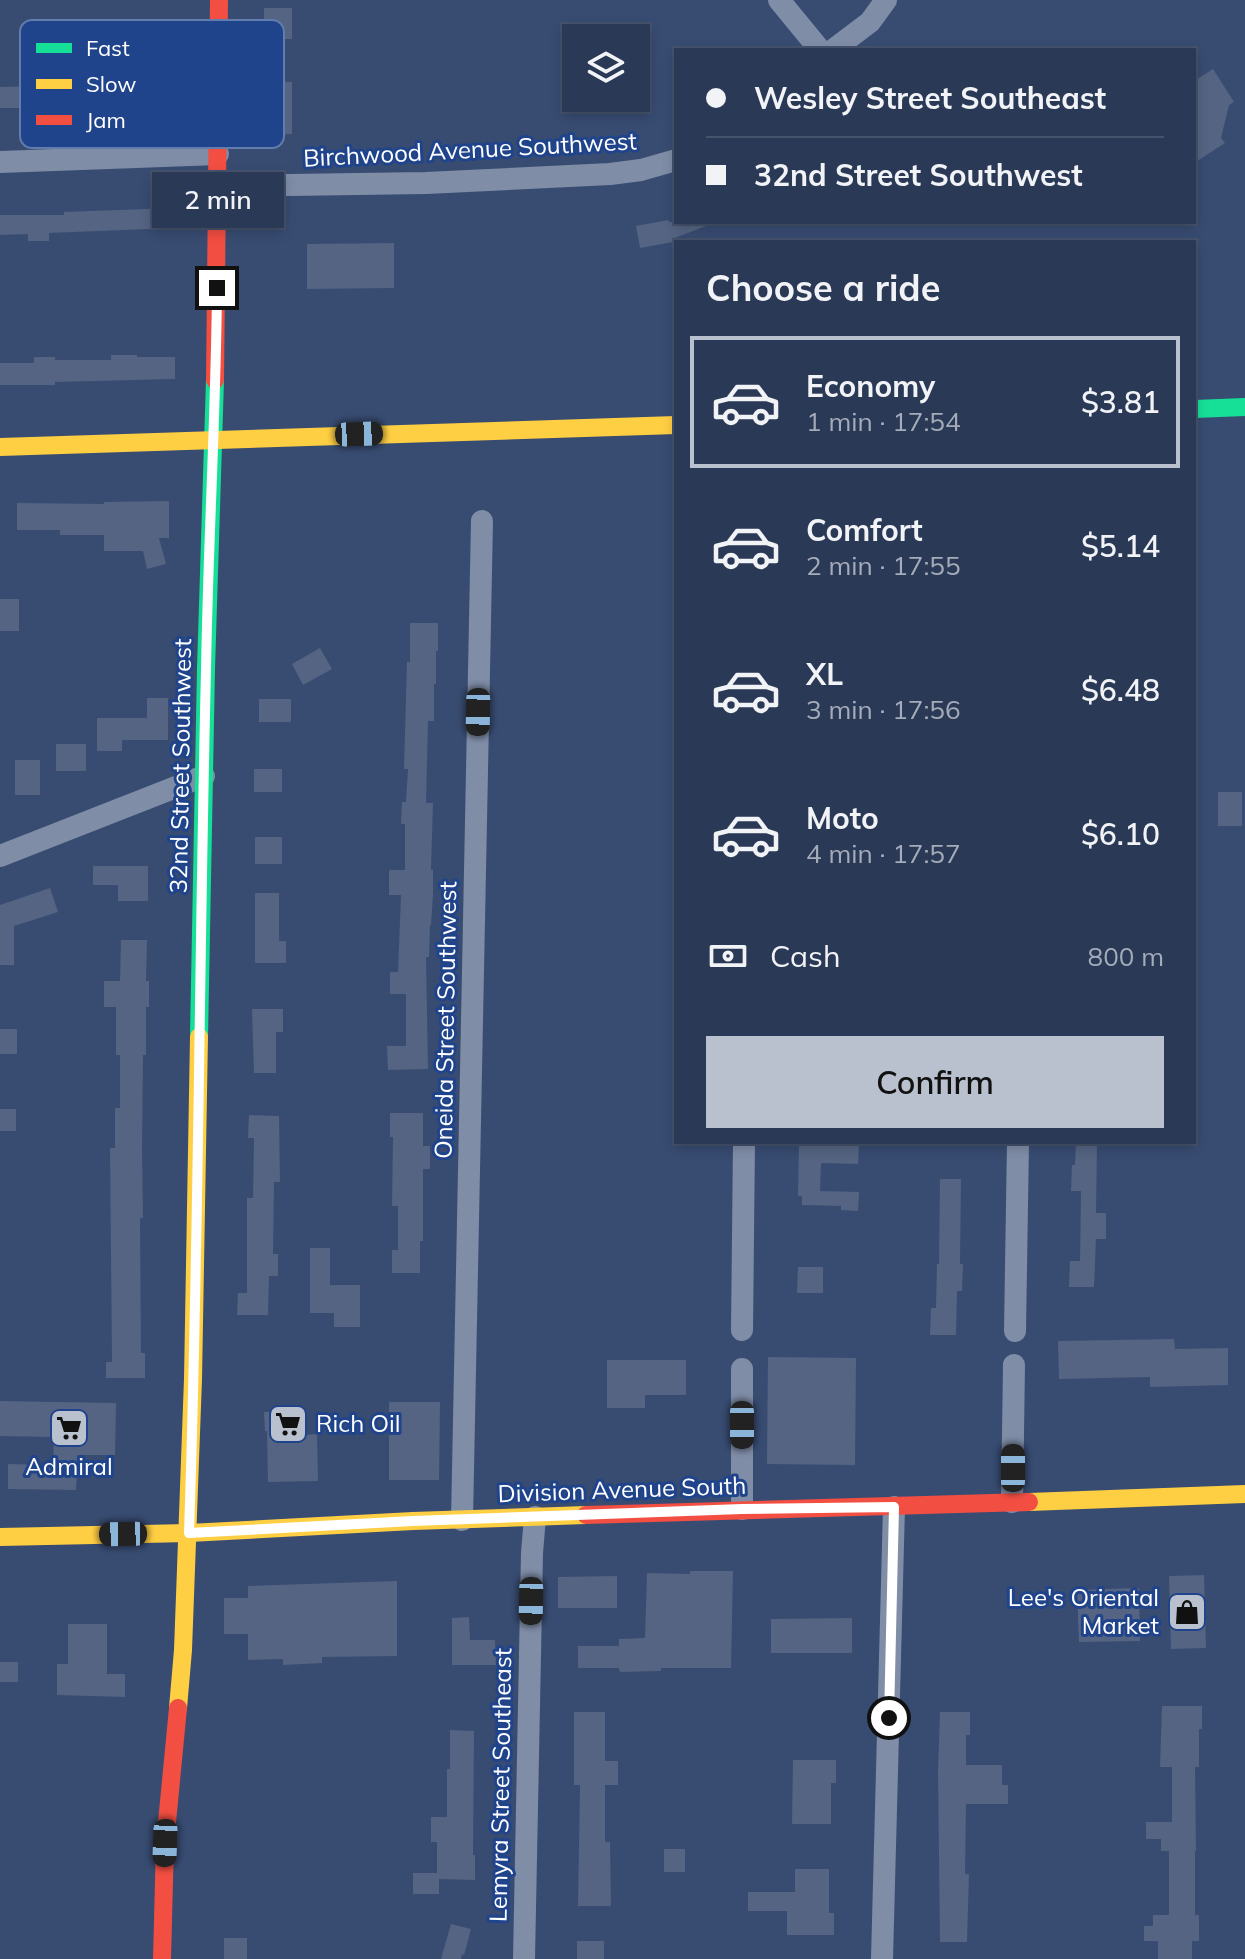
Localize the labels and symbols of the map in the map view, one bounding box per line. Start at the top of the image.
legend [20,20,284,148]
text: Fast [86,34,130,62]
text: Slow [86,70,136,98]
text: Jam [86,106,126,134]
street label: Birchwood Avenue Southwest [302,125,637,173]
callout: 2 min [151,172,283,228]
route end [199,270,235,306]
car [335,421,383,447]
street label: 32nd Street Southwest [163,638,197,894]
car [466,688,490,736]
street label: Oneida Street Southwest [428,881,462,1159]
car [730,1401,754,1449]
supermarket icon: Rich Oil [267,1403,309,1445]
supermarket icon: Admiral [48,1407,90,1449]
place label: Rich Oil [316,1408,400,1438]
car [1001,1444,1025,1492]
place label: Admiral [25,1451,113,1481]
street label: Division Avenue South [497,1470,747,1508]
car [99,1522,147,1546]
car [519,1577,543,1625]
place label: Lee's Oriental Market [1008,1582,1159,1640]
shop icon: Lee's Oriental Market [1166,1591,1208,1633]
street label: Lemyra Street Southeast [483,1648,517,1922]
route start [871,1700,907,1736]
car [152,1819,178,1867]

